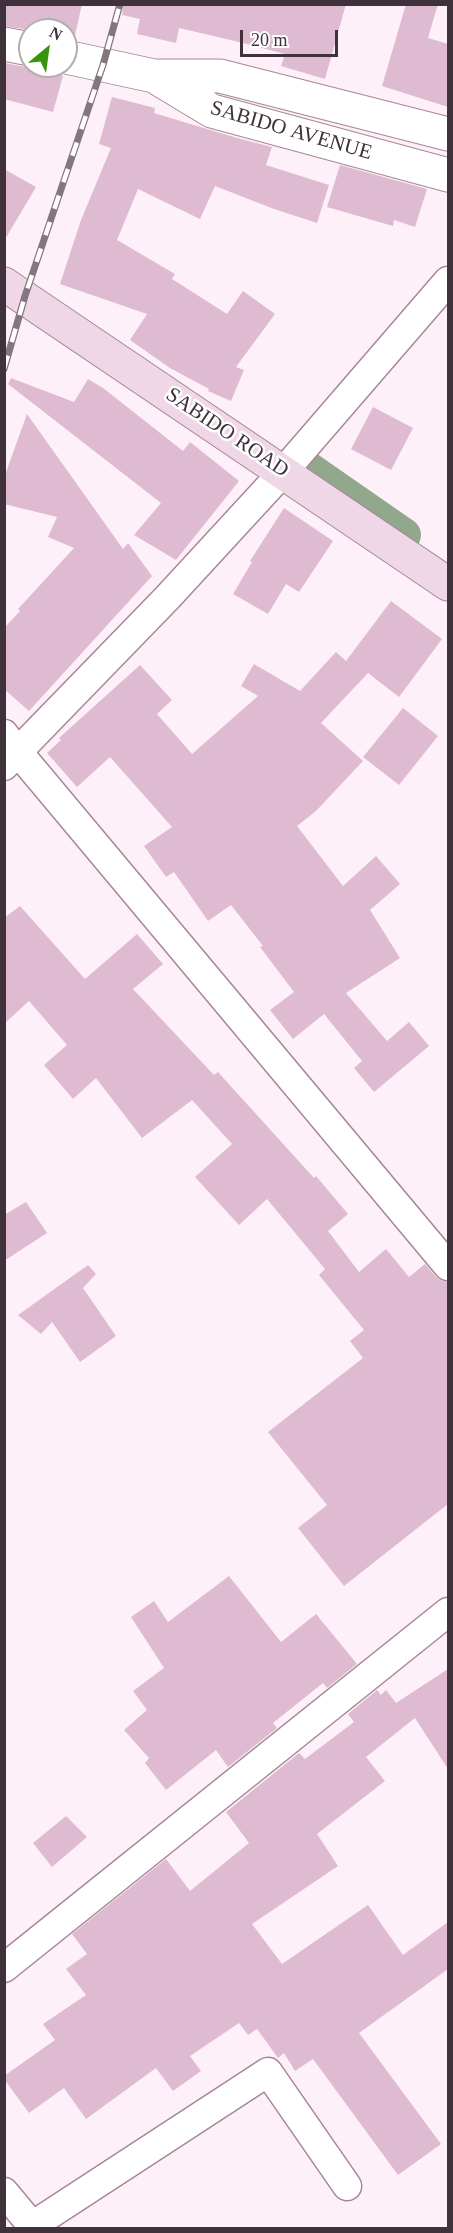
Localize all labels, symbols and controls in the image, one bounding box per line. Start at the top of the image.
north arrow [18,18,78,78]
scale bar [243,18,340,56]
text: N [47,23,65,44]
text: 20 m [251,30,288,50]
street label: SABIDO AVENUE [207,96,375,166]
street label: SABIDO ROAD [161,383,293,483]

